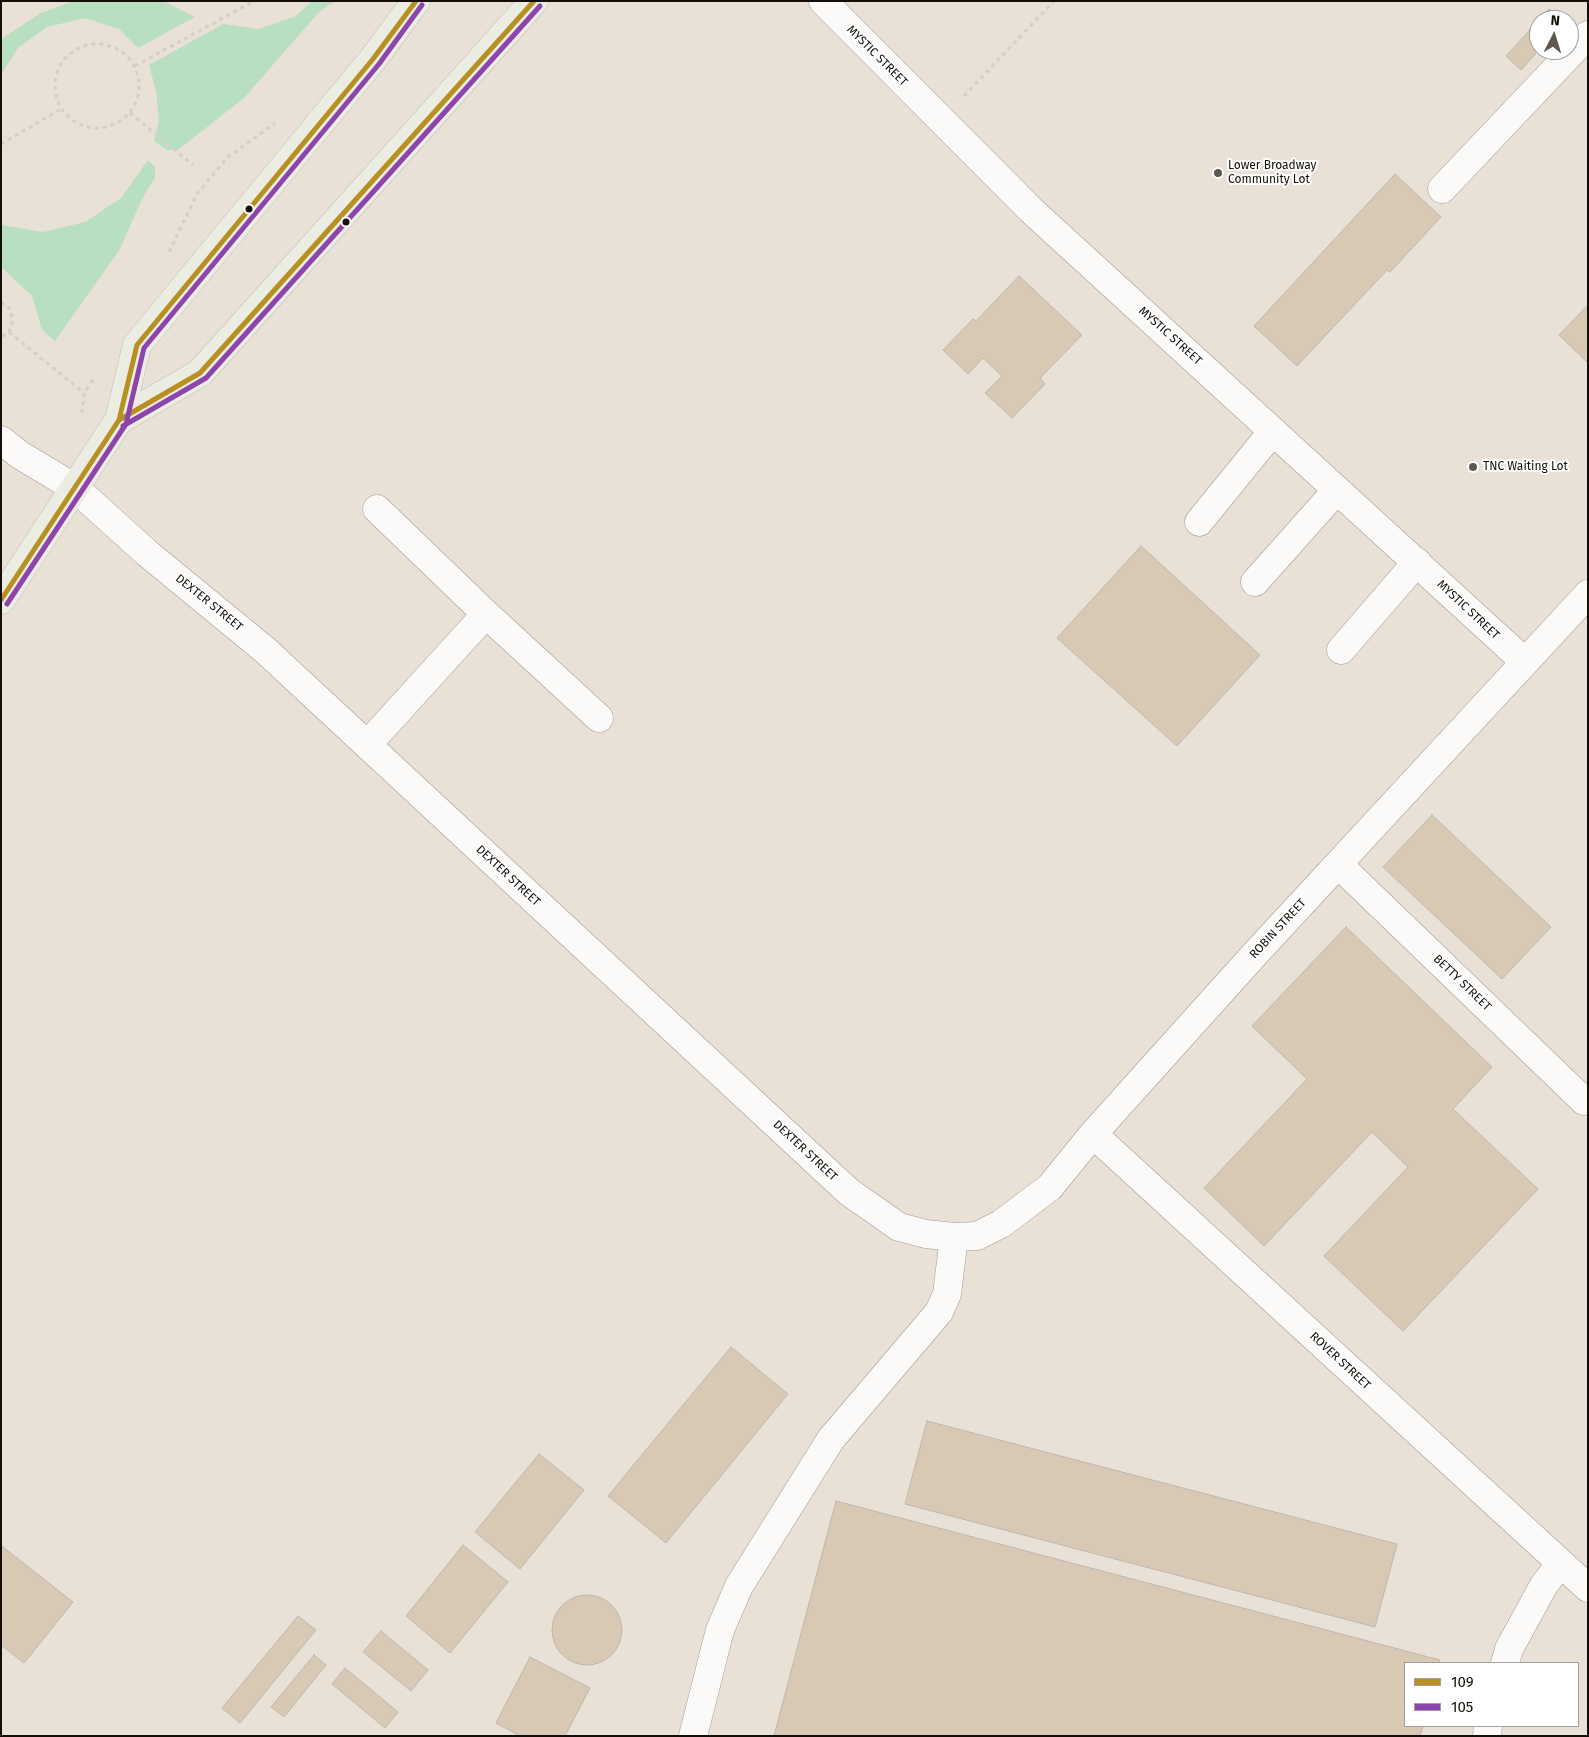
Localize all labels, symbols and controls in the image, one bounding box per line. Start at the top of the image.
north arrow [1529,10,1579,60]
text: N [1550,12,1561,29]
street label: MYSTIC STREET [844,23,910,89]
place label: Lower Broadway Community Lot [1228,159,1317,187]
marker: Lower Broadway Community Lot [1212,167,1224,179]
unlabelled marker [244,204,254,214]
unlabelled marker [341,217,351,227]
street label: MYSTIC STREET [1135,304,1205,368]
place label: TNC Waiting Lot [1483,460,1568,474]
marker: TNC Waiting Lot [1467,461,1479,473]
street label: DEXTER STREET [172,571,246,635]
street label: MYSTIC STREET [1434,577,1502,643]
street label: DEXTER STREET [473,843,543,909]
street label: ROBIN STREET [1247,896,1309,962]
street label: BETTY STREET [1430,952,1494,1014]
street label: DEXTER STREET [770,1118,840,1184]
street label: ROVER STREET [1307,1329,1373,1393]
legend [1404,1662,1579,1727]
text: 109 [1451,1673,1474,1691]
text: 105 [1451,1698,1473,1716]

